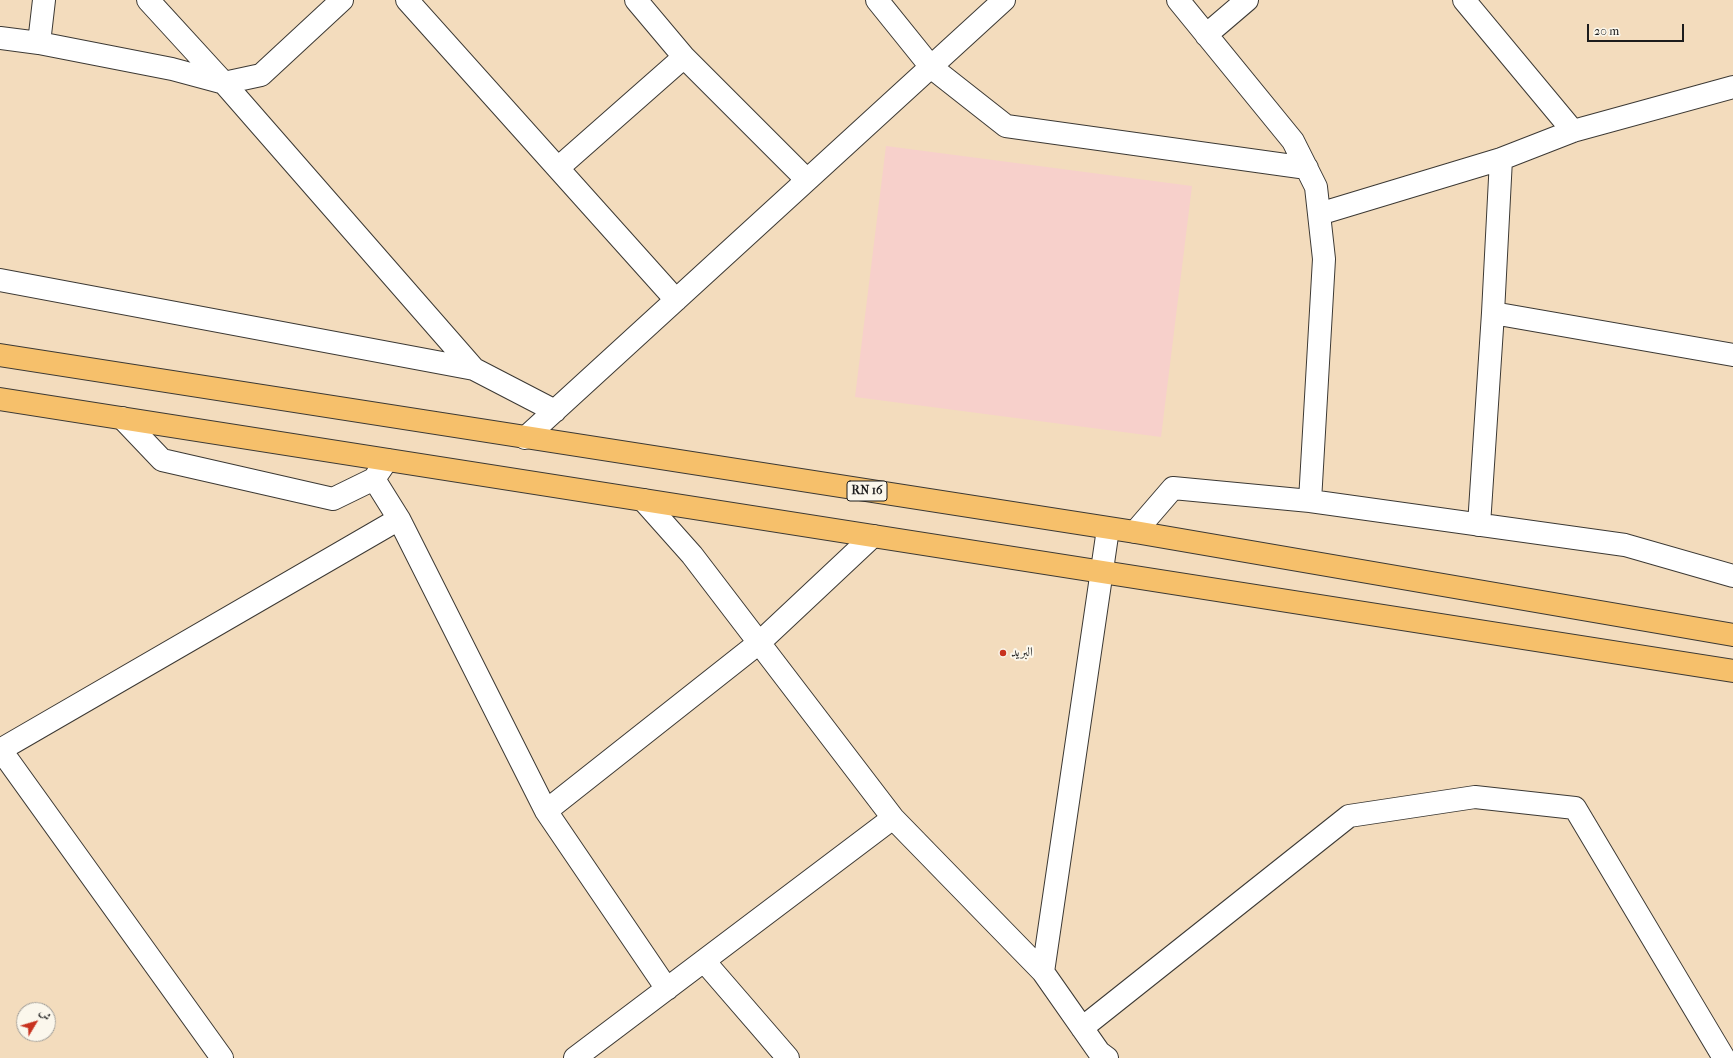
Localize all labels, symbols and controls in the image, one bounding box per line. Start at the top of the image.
scale bar [1589,16,1686,42]
text: 20 m [1594,24,1619,38]
road number: RN 16 [847,481,887,501]
place label: البريد [1011,645,1033,661]
marker: البريد [998,648,1008,658]
north arrow [16,1002,56,1042]
text: ش [37,1007,54,1023]

